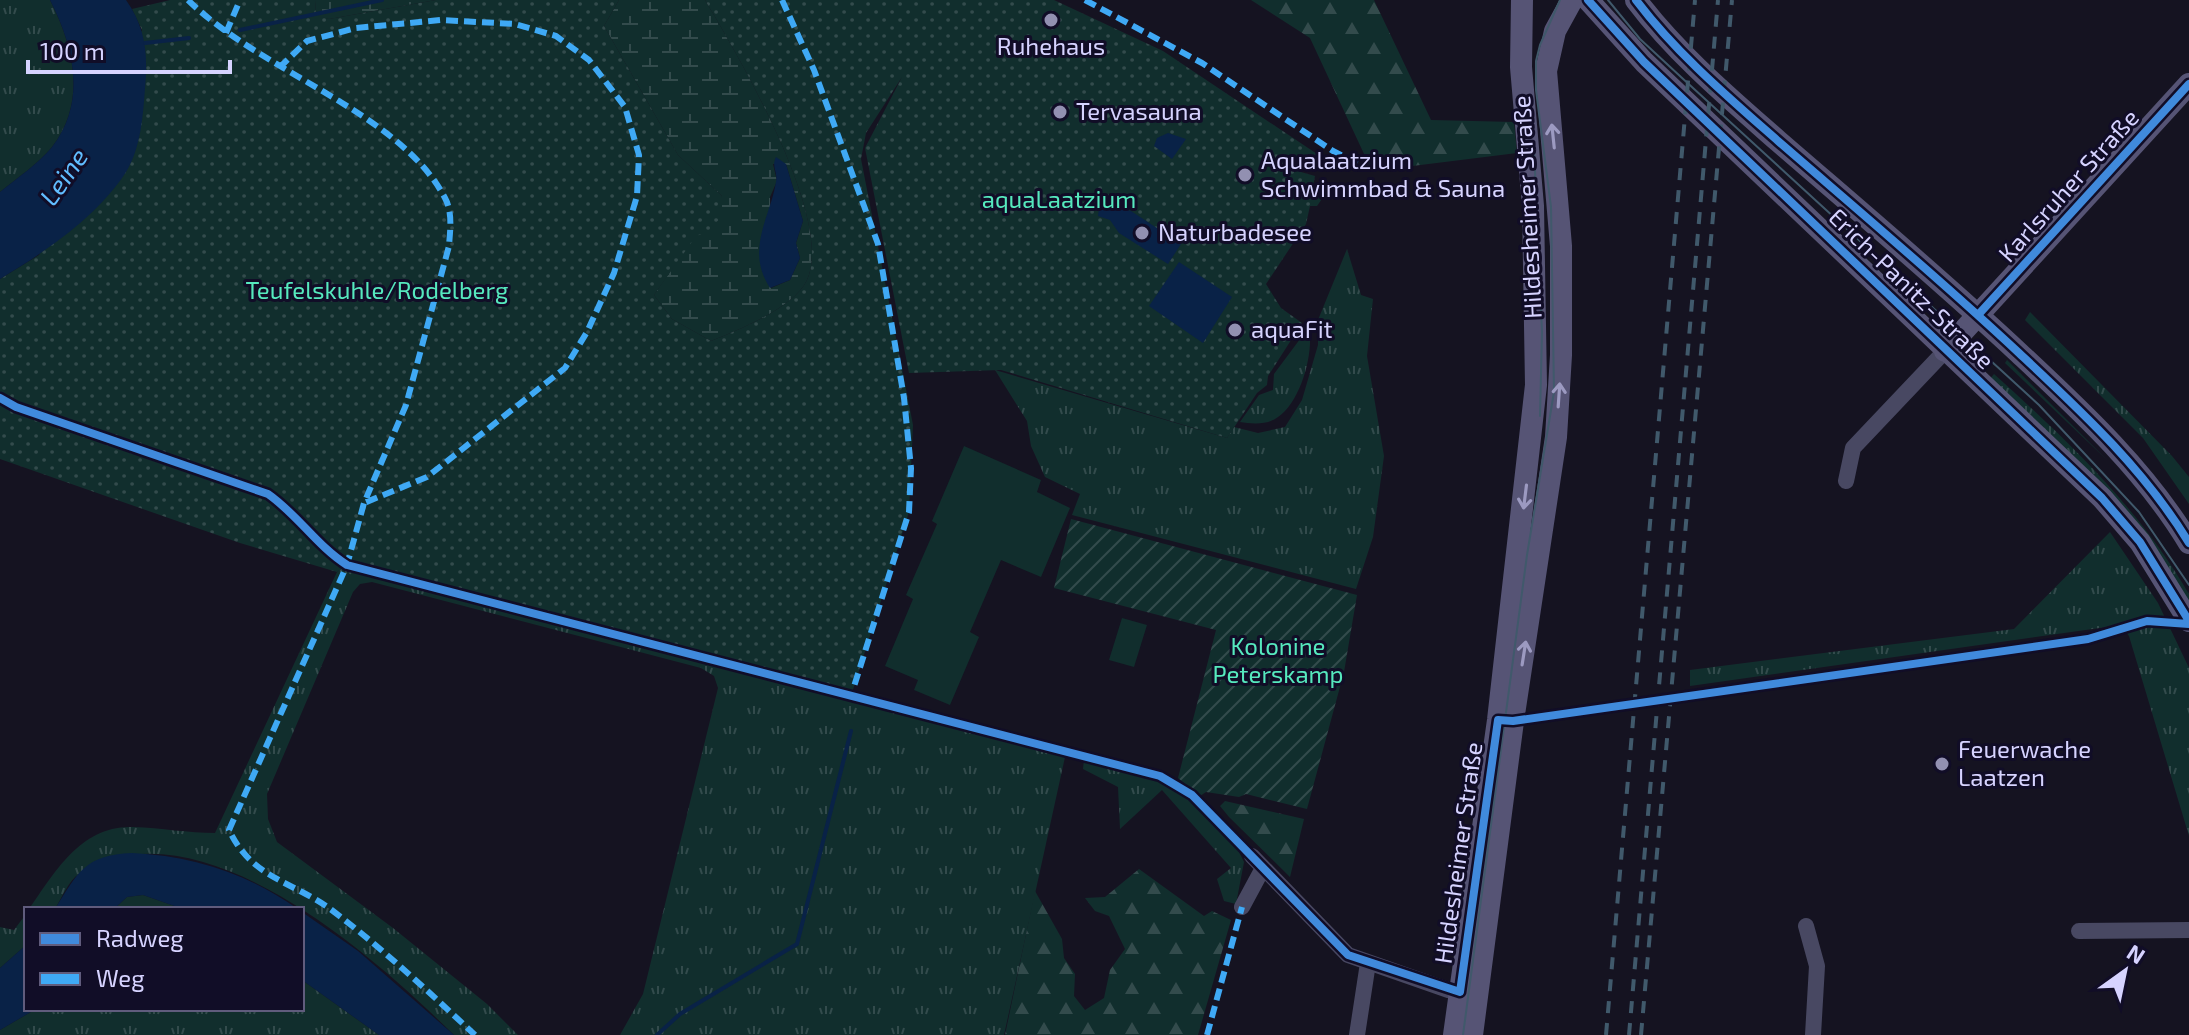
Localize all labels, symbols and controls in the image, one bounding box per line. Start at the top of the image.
marker: Ruhehaus [1042,11,1060,29]
scale bar [28,24,230,74]
place label: Ruhehaus [997,31,1105,60]
text: 100 m [40,36,105,65]
street label: Hildesheimer Straße [1506,95,1547,319]
place label: Tervasauna [1076,96,1202,125]
marker: Tervasauna [1051,103,1069,121]
street label: Karlsruher Straße [1992,103,2144,267]
one-way arrow [1545,123,1560,149]
water label: Leine [32,142,93,211]
place label: Aqualaatzium Schwimmbad & Sauna [1261,145,1505,202]
marker: Aqualaatzium Schwimmbad & Sauna [1236,166,1254,184]
park label: aquaLaatzium [982,184,1136,213]
street label: Erich-Panitz-Straße [1823,202,2001,374]
place label: Naturbadesee [1158,217,1312,246]
marker: Naturbadesee [1133,224,1151,242]
park label: Teufelskuhle/Rodelberg [246,275,508,304]
place label: aquaFit [1251,314,1333,343]
marker: aquaFit [1226,321,1244,339]
one-way arrow [1552,382,1567,409]
one-way arrow [1517,484,1532,509]
park label: Kolonine Peterskamp [1212,631,1344,688]
one-way arrow [1517,640,1532,666]
place label: Feuerwache Laatzen [1958,734,2091,791]
street label: Hildesheimer Straße [1428,740,1487,965]
marker: Feuerwache Laatzen [1933,755,1951,773]
legend [24,907,304,1011]
text: Radweg [96,923,184,952]
north arrow [2085,931,2165,1011]
text: N [2123,938,2150,969]
text: Weg [96,963,145,992]

